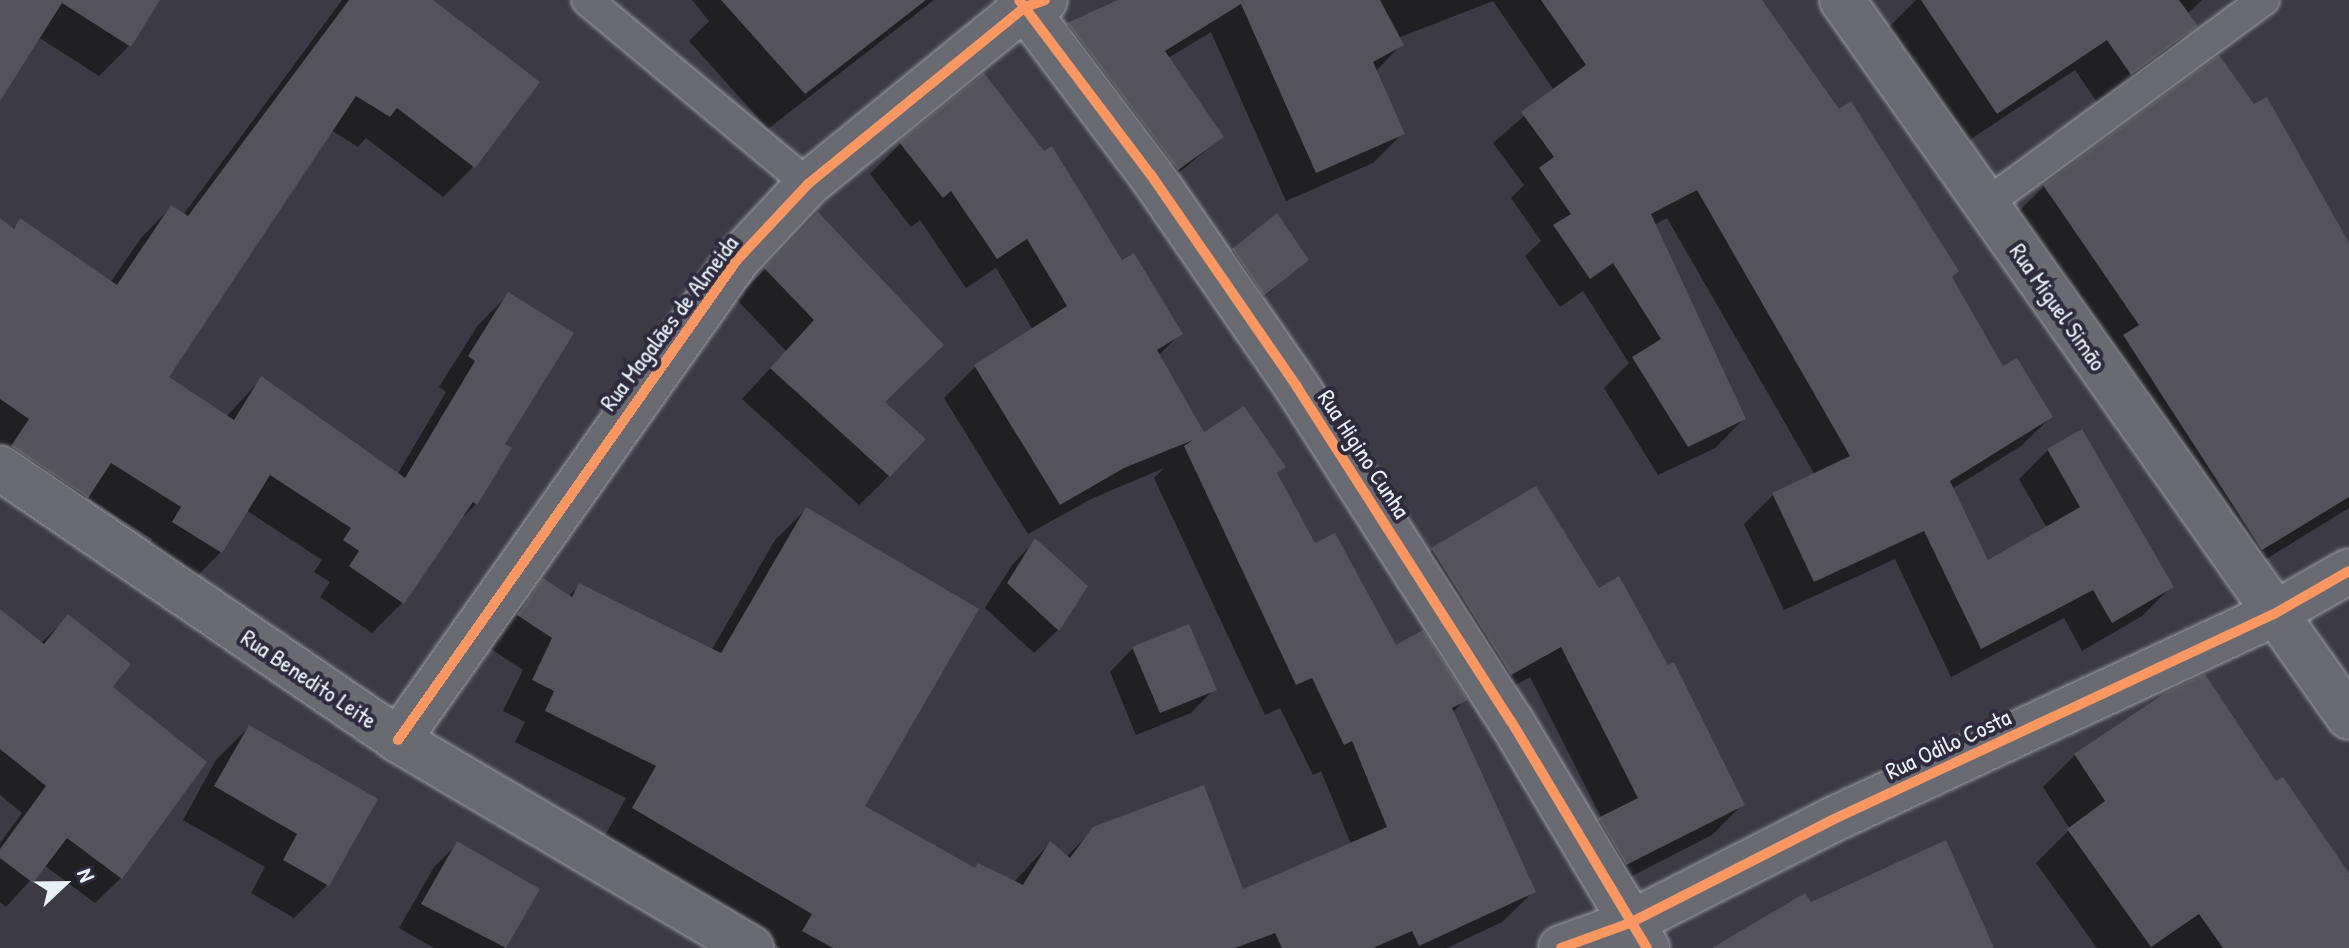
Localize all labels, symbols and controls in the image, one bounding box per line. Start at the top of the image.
street label: Rua Magalães de Almeida [594,230,744,416]
street label: Rua Miguel Simão [2004,238,2112,376]
street label: Rua Higino Cunha [1312,384,1416,524]
street label: Rua Benedito Leite [236,623,382,735]
street label: Rua Odilo Costa [1881,702,2015,786]
north arrow [24,844,104,924]
text: N [70,864,102,886]

